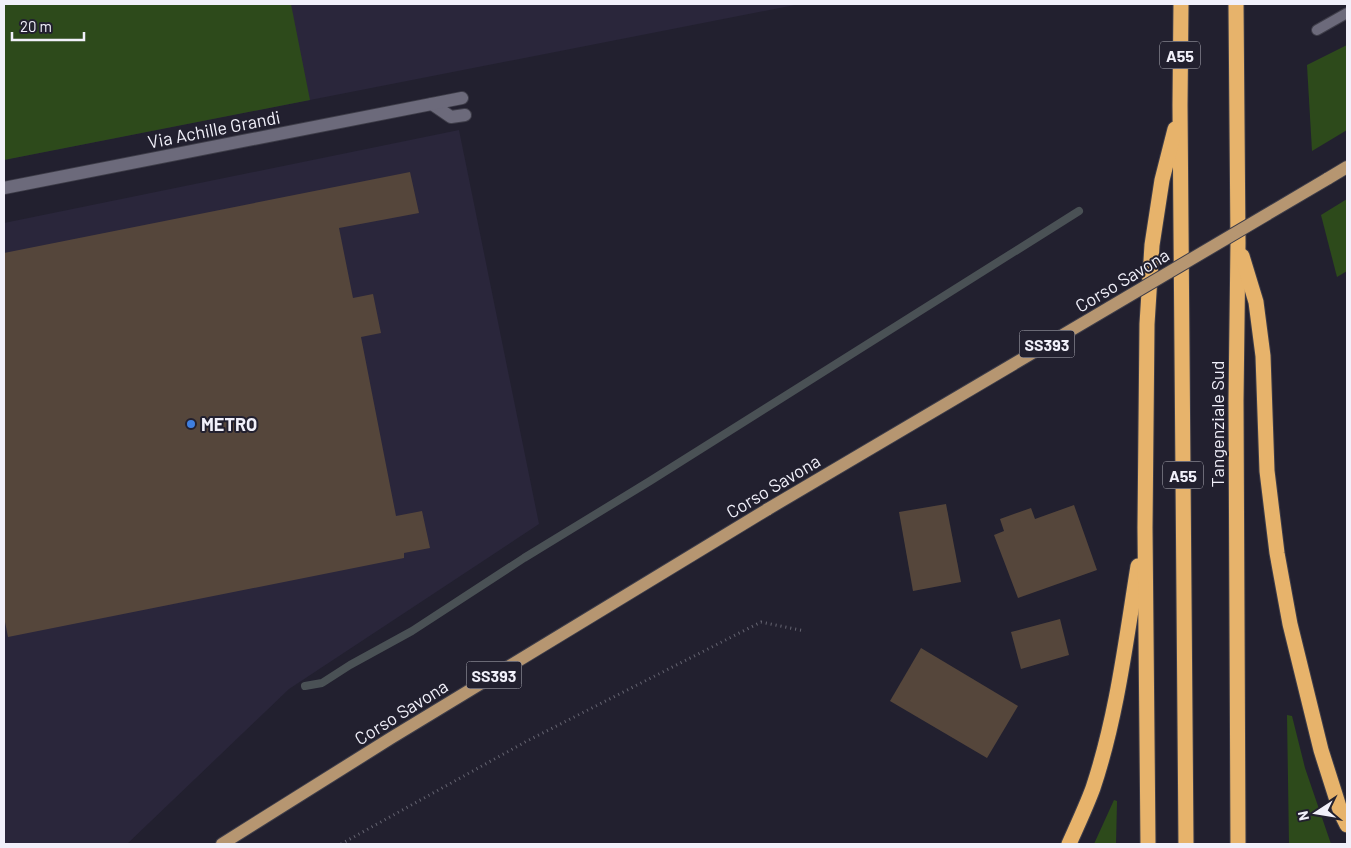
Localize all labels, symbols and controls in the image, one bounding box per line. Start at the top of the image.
scale bar [12,10,85,42]
text: 20 m [20,17,52,35]
road number: A55 [1160,42,1200,68]
street label: Via Achille Grandi [146,105,282,153]
street label: Corso Savona [1071,243,1173,317]
road number: SS393 [1020,330,1074,358]
street label: Tangenziale Sud [1206,361,1228,487]
place label: METRO [201,413,257,435]
marker: METRO [185,418,197,430]
street label: Corso Savona [722,449,824,523]
road number: A55 [1163,462,1203,488]
road number: SS393 [466,662,522,688]
street label: Corso Savona [350,675,452,749]
north arrow [1291,788,1341,838]
text: N [1294,809,1312,822]

